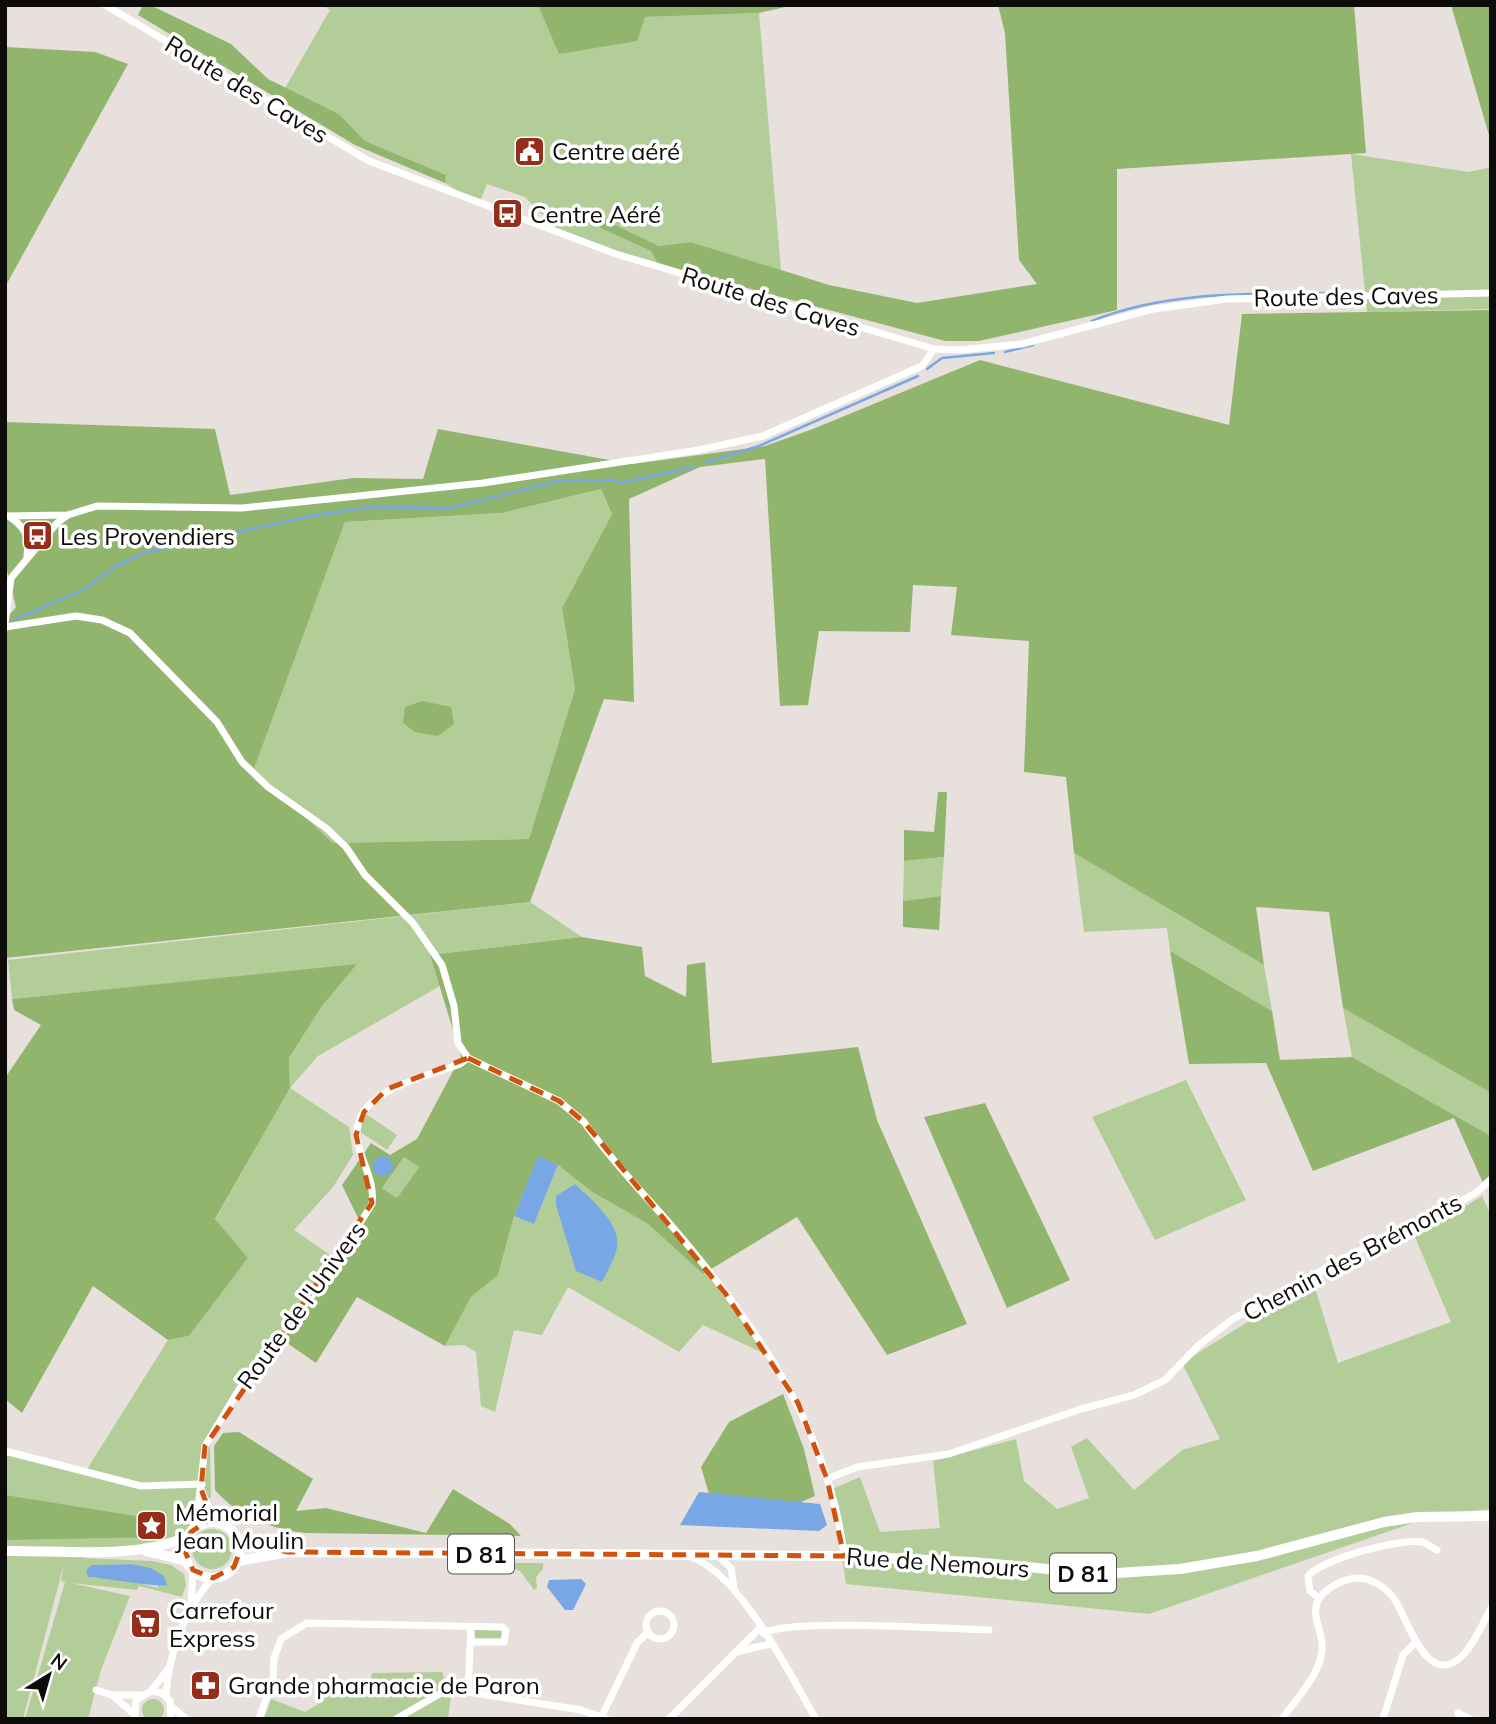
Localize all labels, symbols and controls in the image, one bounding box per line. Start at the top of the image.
street label: Route des Caves [160,29,334,149]
public building icon: Centre aéré [512,134,546,168]
place label: Centre aéré [552,136,680,166]
bus stop icon: Centre Aéré [490,197,524,231]
place label: Centre Aéré [530,199,661,229]
street label: Route des Caves [678,260,864,342]
street label: Route des Caves [1253,279,1439,313]
bus stop icon: Les Provendiers [20,519,54,553]
place label: Les Provendiers [60,521,235,551]
street label: Chemin des Brémonts [1238,1187,1466,1327]
street label: Route de l'Univers [230,1215,372,1395]
place label: Mémorial Jean Moulin [175,1497,304,1555]
place icon: Mémorial Jean Moulin [135,1509,169,1543]
road number: D 81 [448,1534,514,1574]
street label: Rue de Nemours [845,1541,1031,1583]
road number: D 81 [1050,1554,1116,1592]
place label: Carrefour Express [169,1595,274,1653]
supermarket icon: Carrefour Express [129,1607,163,1641]
north arrow [14,1640,84,1710]
text: N [46,1648,72,1675]
pharmacy icon: Grande pharmacie de Paron [188,1668,222,1702]
place label: Grande pharmacie de Paron [228,1670,540,1700]

